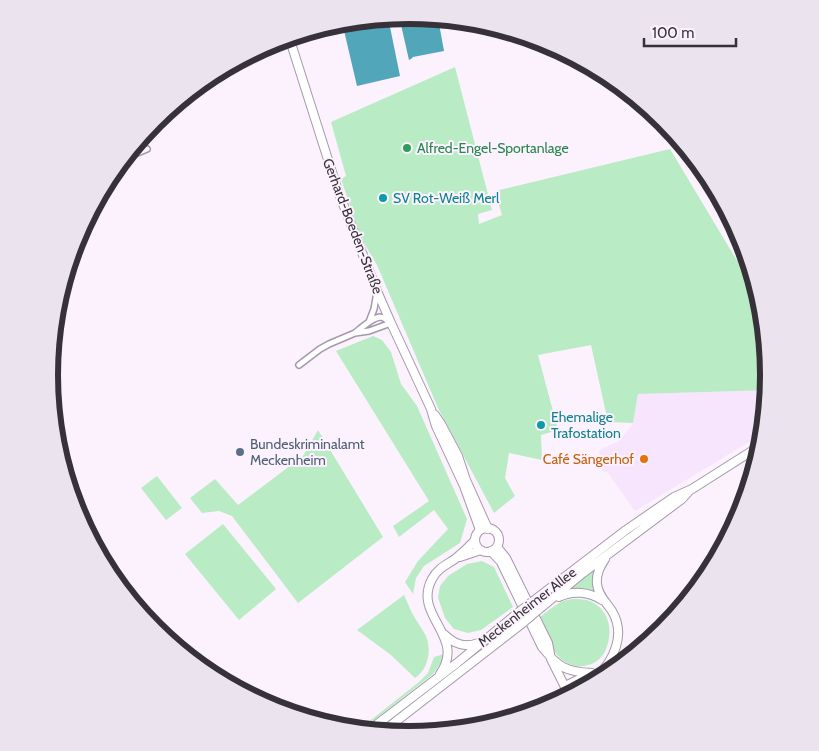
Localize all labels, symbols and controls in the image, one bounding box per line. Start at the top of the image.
scale bar [644,15,736,47]
text: 100 m [652,24,694,42]
place label: Alfred-Engel-Sportanlage [417,139,569,157]
marker: Alfred-Engel-Sportanlage [401,142,413,154]
street label: Gerhard-Boeden-Straße [319,156,387,296]
place label: SV Rot-Weiß Merl [393,189,500,207]
marker: SV Rot-Weiß Merl [377,192,389,204]
place label: Ehemalige Trafostation [551,408,621,442]
marker: Ehemalige Trafostation [535,419,547,431]
place label: Bundeskriminalamt Meckenheim [250,435,365,469]
marker: Bundeskriminalamt Meckenheim [234,446,246,458]
place label: Café Sängerhof [543,450,634,468]
marker: Café Sängerhof [638,453,650,465]
street label: Meckenheimer Allee [474,563,580,651]

